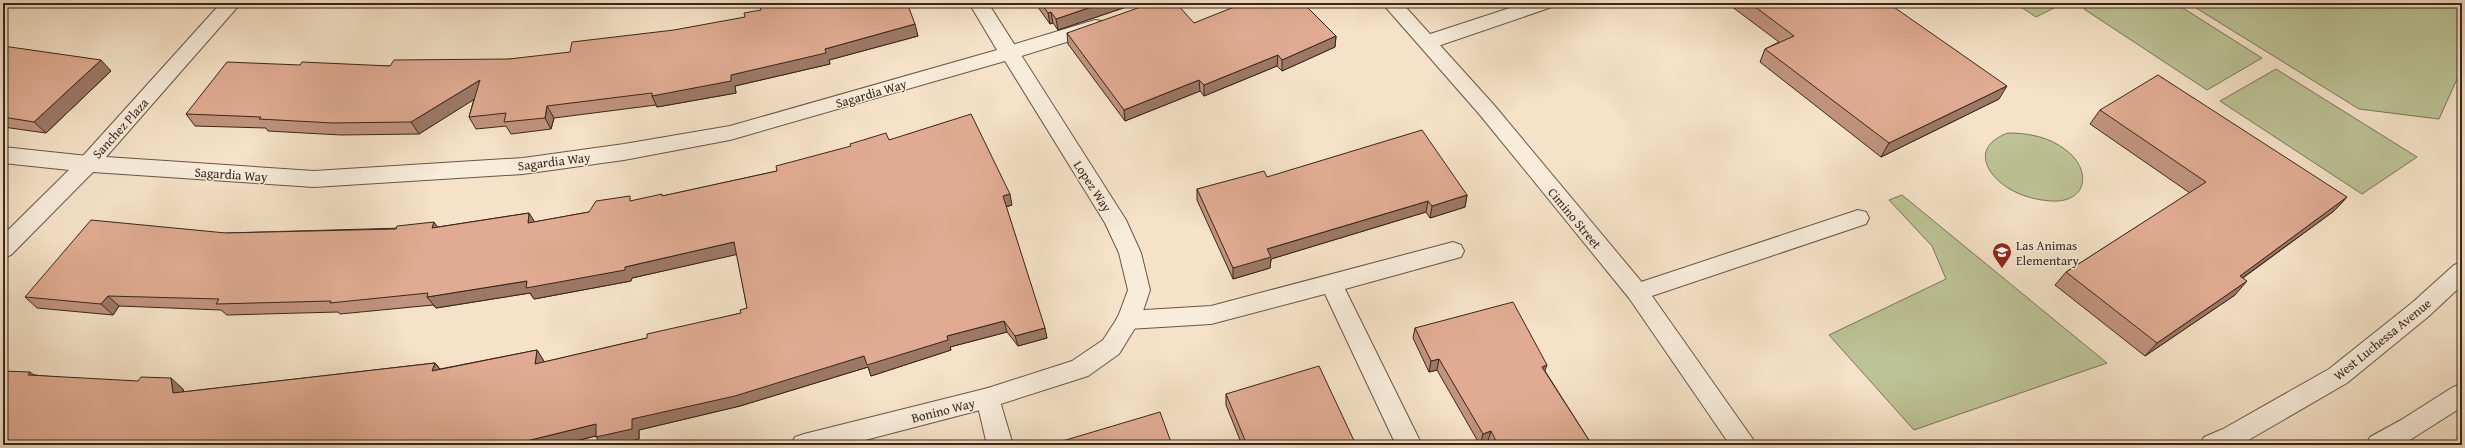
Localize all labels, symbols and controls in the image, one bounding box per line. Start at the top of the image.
street label: Sagardia Way [833,74,909,113]
street label: Sanchez Plaza [88,93,153,163]
street label: Sagardia Way [517,148,592,175]
street label: Lopez Way [1069,157,1117,216]
street label: Sagardia Way [194,162,269,187]
street label: Cimino Street [1543,184,1606,253]
place label: Las Animas Elementary [2016,236,2079,270]
school or university icon: Las Animas Elementary [1991,241,2013,269]
street label: West Luchessa Avenue [2329,294,2435,385]
street label: Bonino Way [909,393,977,428]

